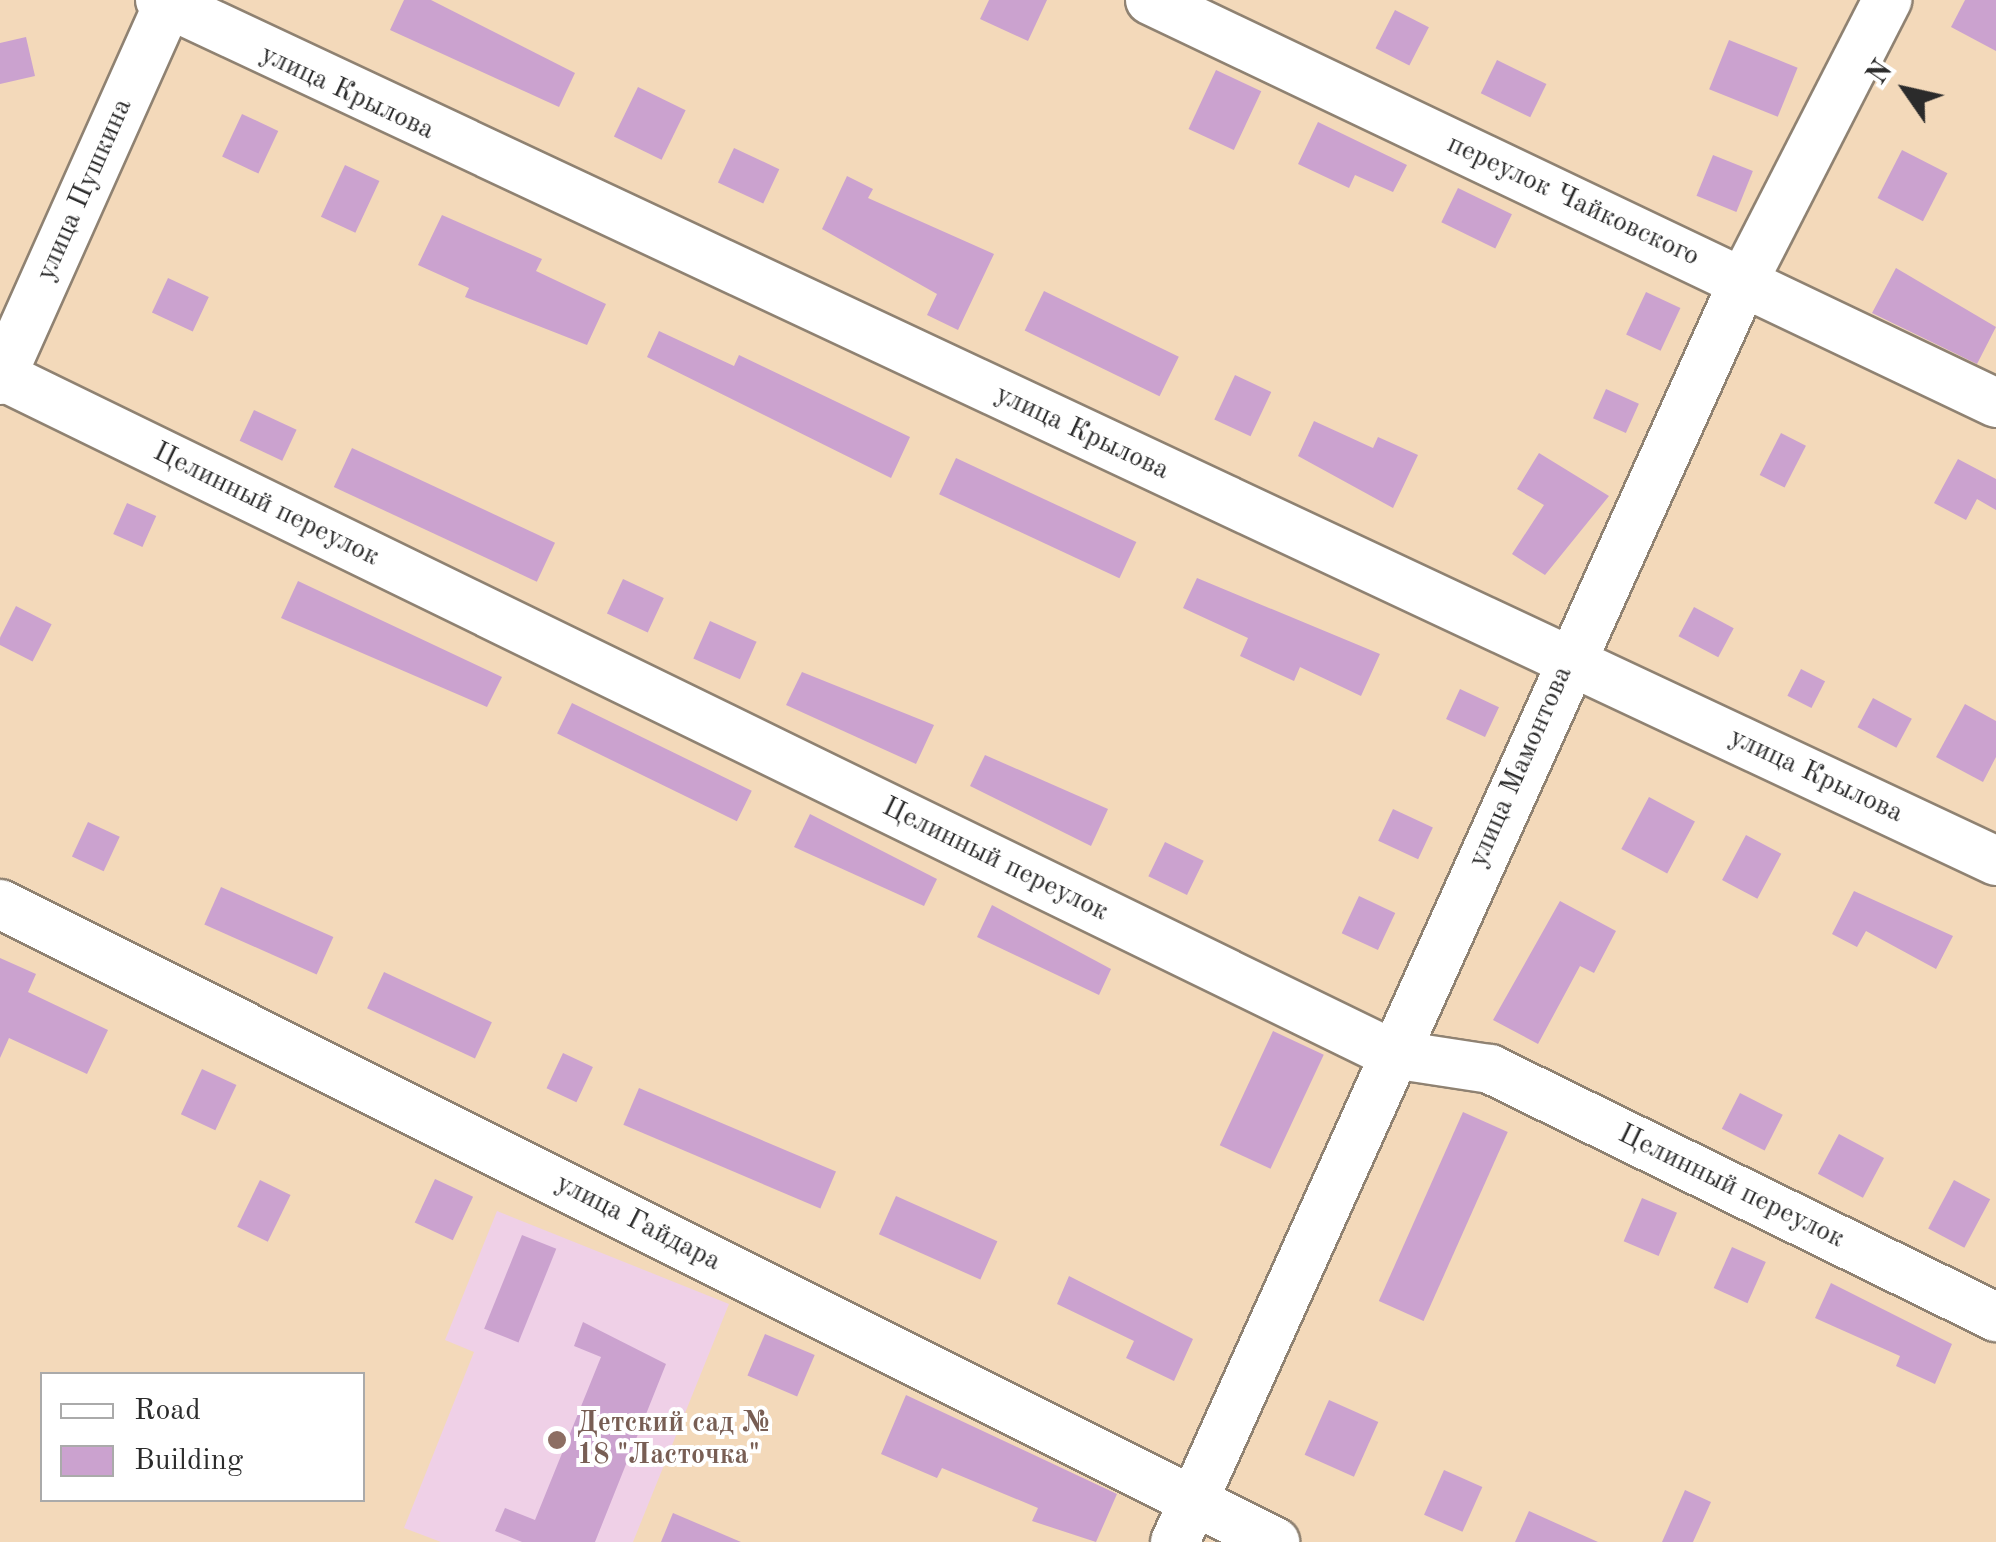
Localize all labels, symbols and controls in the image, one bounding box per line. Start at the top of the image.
street label: улица Крылова [255,38,439,148]
north arrow [1856,40,1956,140]
text: N [1864,57,1899,90]
street label: улица Пушкина [30,94,140,286]
street label: переулок Чайковского [1442,128,1704,274]
street label: улица Крылова [990,378,1174,488]
street label: Целинный переулок [147,436,385,574]
street label: улица Мамонтова [1462,661,1580,873]
street label: улица Крылова [1724,721,1908,831]
street label: Целинный переулок [876,791,1114,929]
street label: Целинный переулок [1612,1118,1850,1256]
street label: улица Гайдара [550,1167,726,1279]
legend [40,1372,365,1502]
text: Road [134,1396,201,1426]
place label: Детский сад № 18 "Ласточка" [577,1407,772,1473]
marker: Детский сад № 18 "Ласточка" [546,1429,568,1451]
text: Building [134,1446,243,1476]

